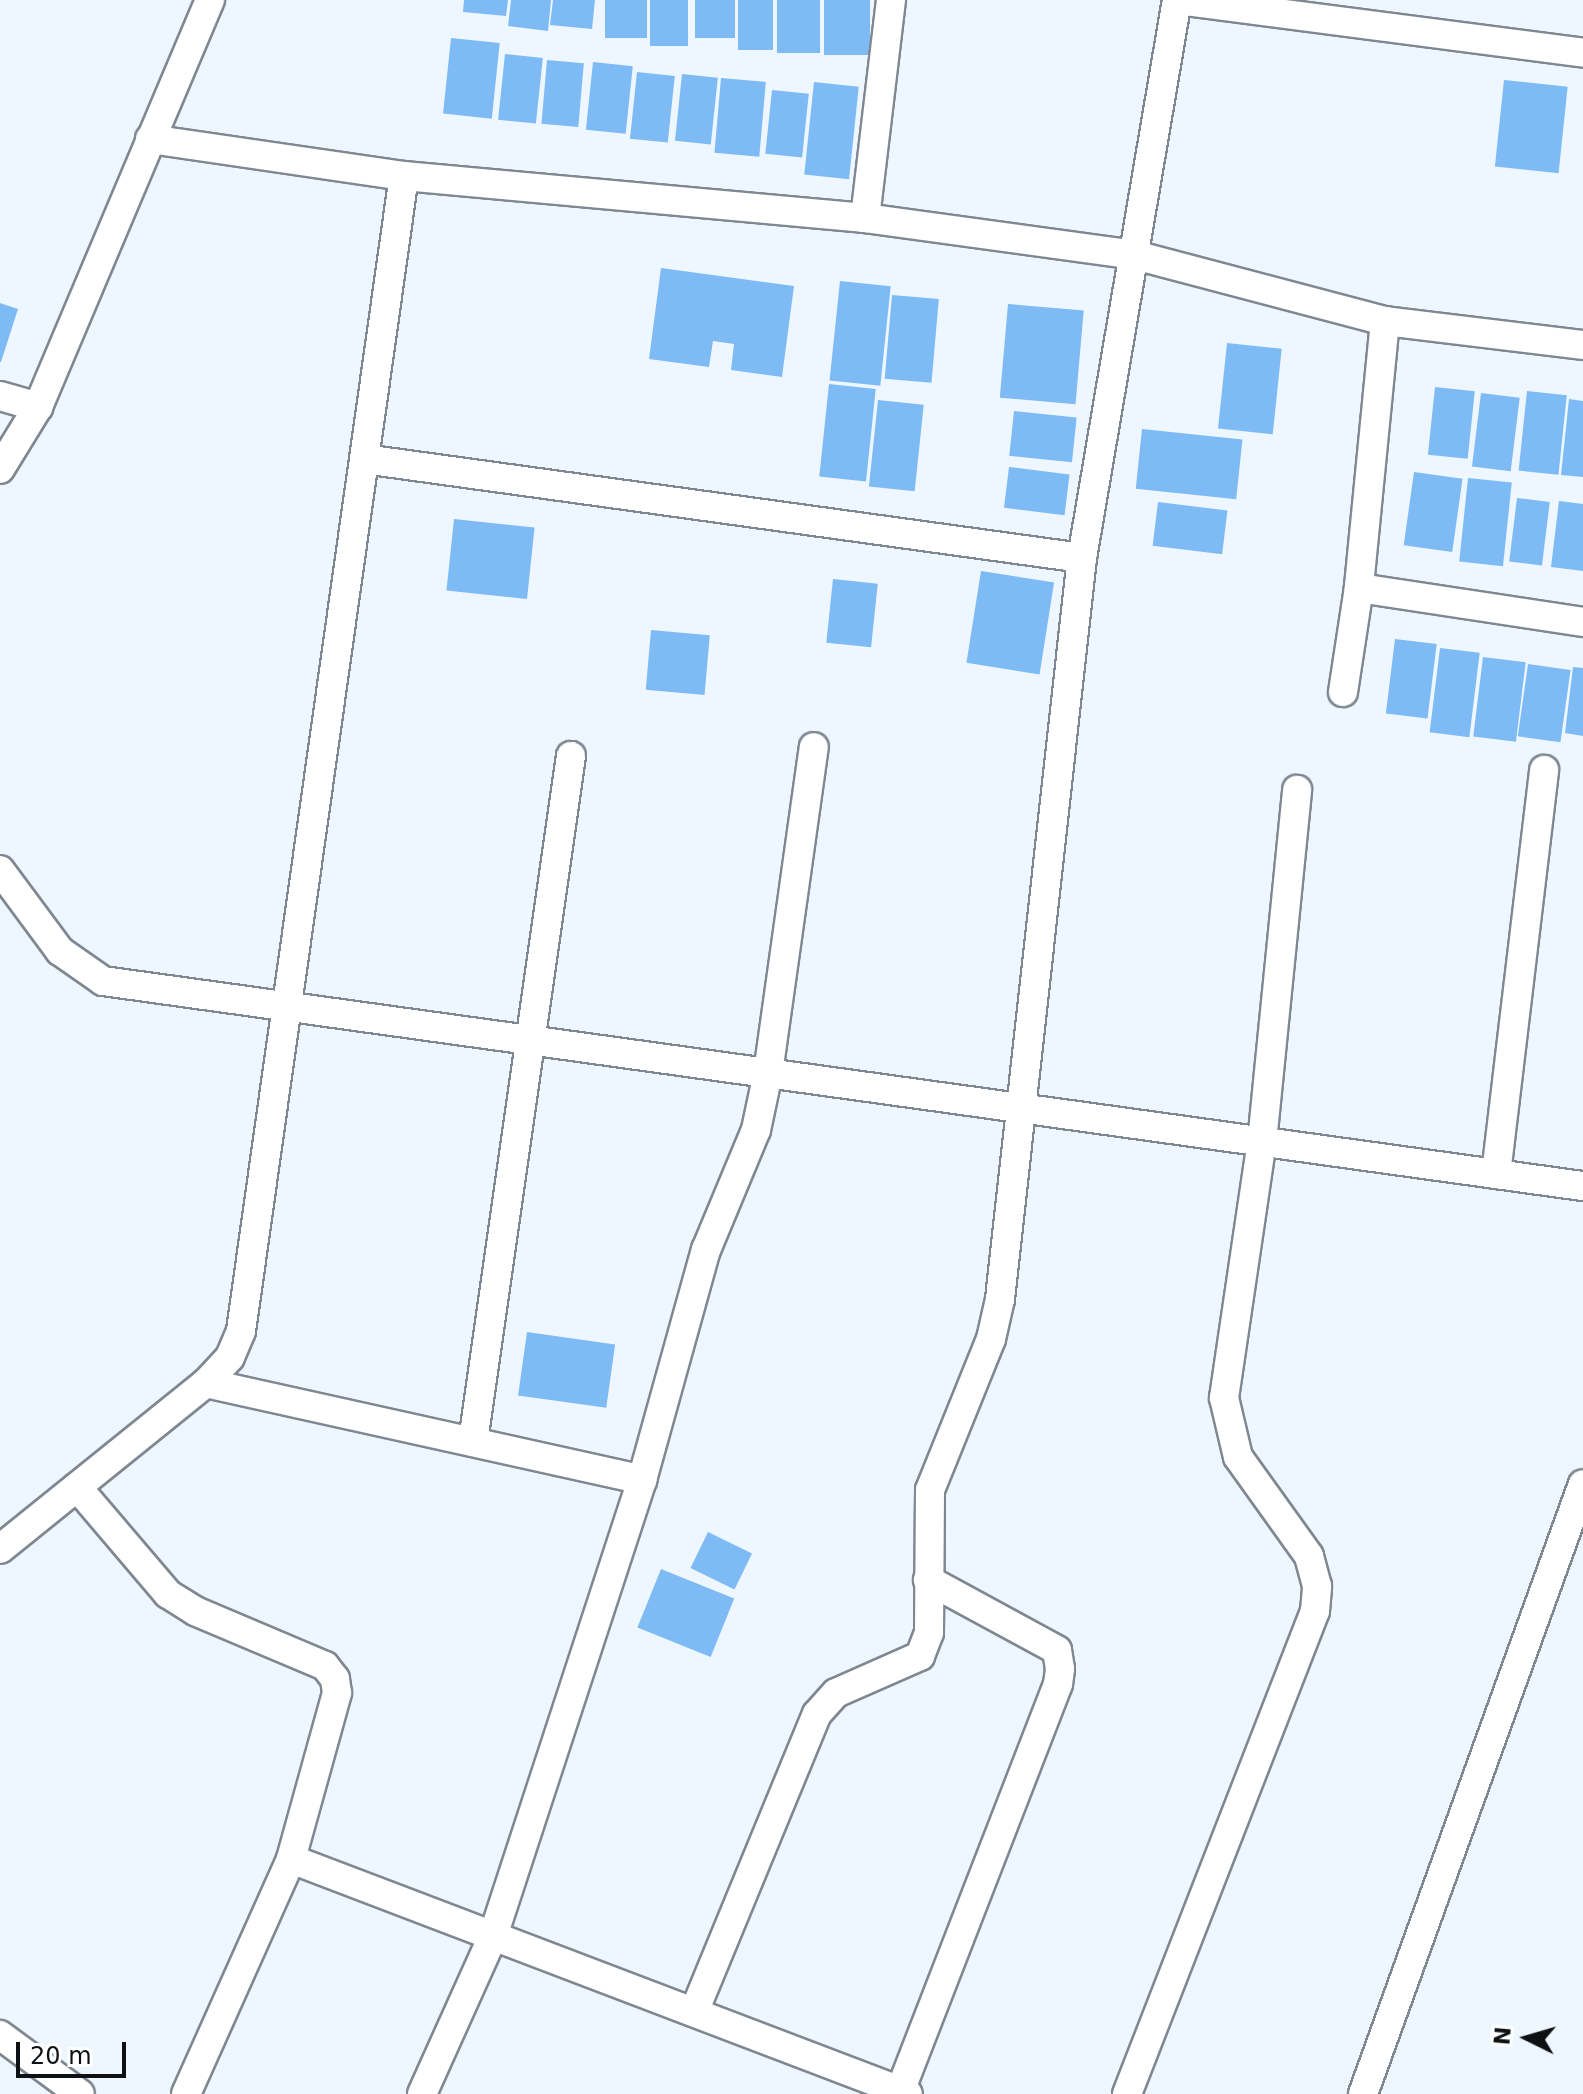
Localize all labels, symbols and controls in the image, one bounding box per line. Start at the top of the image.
north arrow [1487,1998,1567,2078]
scale bar [20,2026,130,2076]
text: N [1489,2026,1516,2046]
text: 20 m [30,2042,92,2070]

